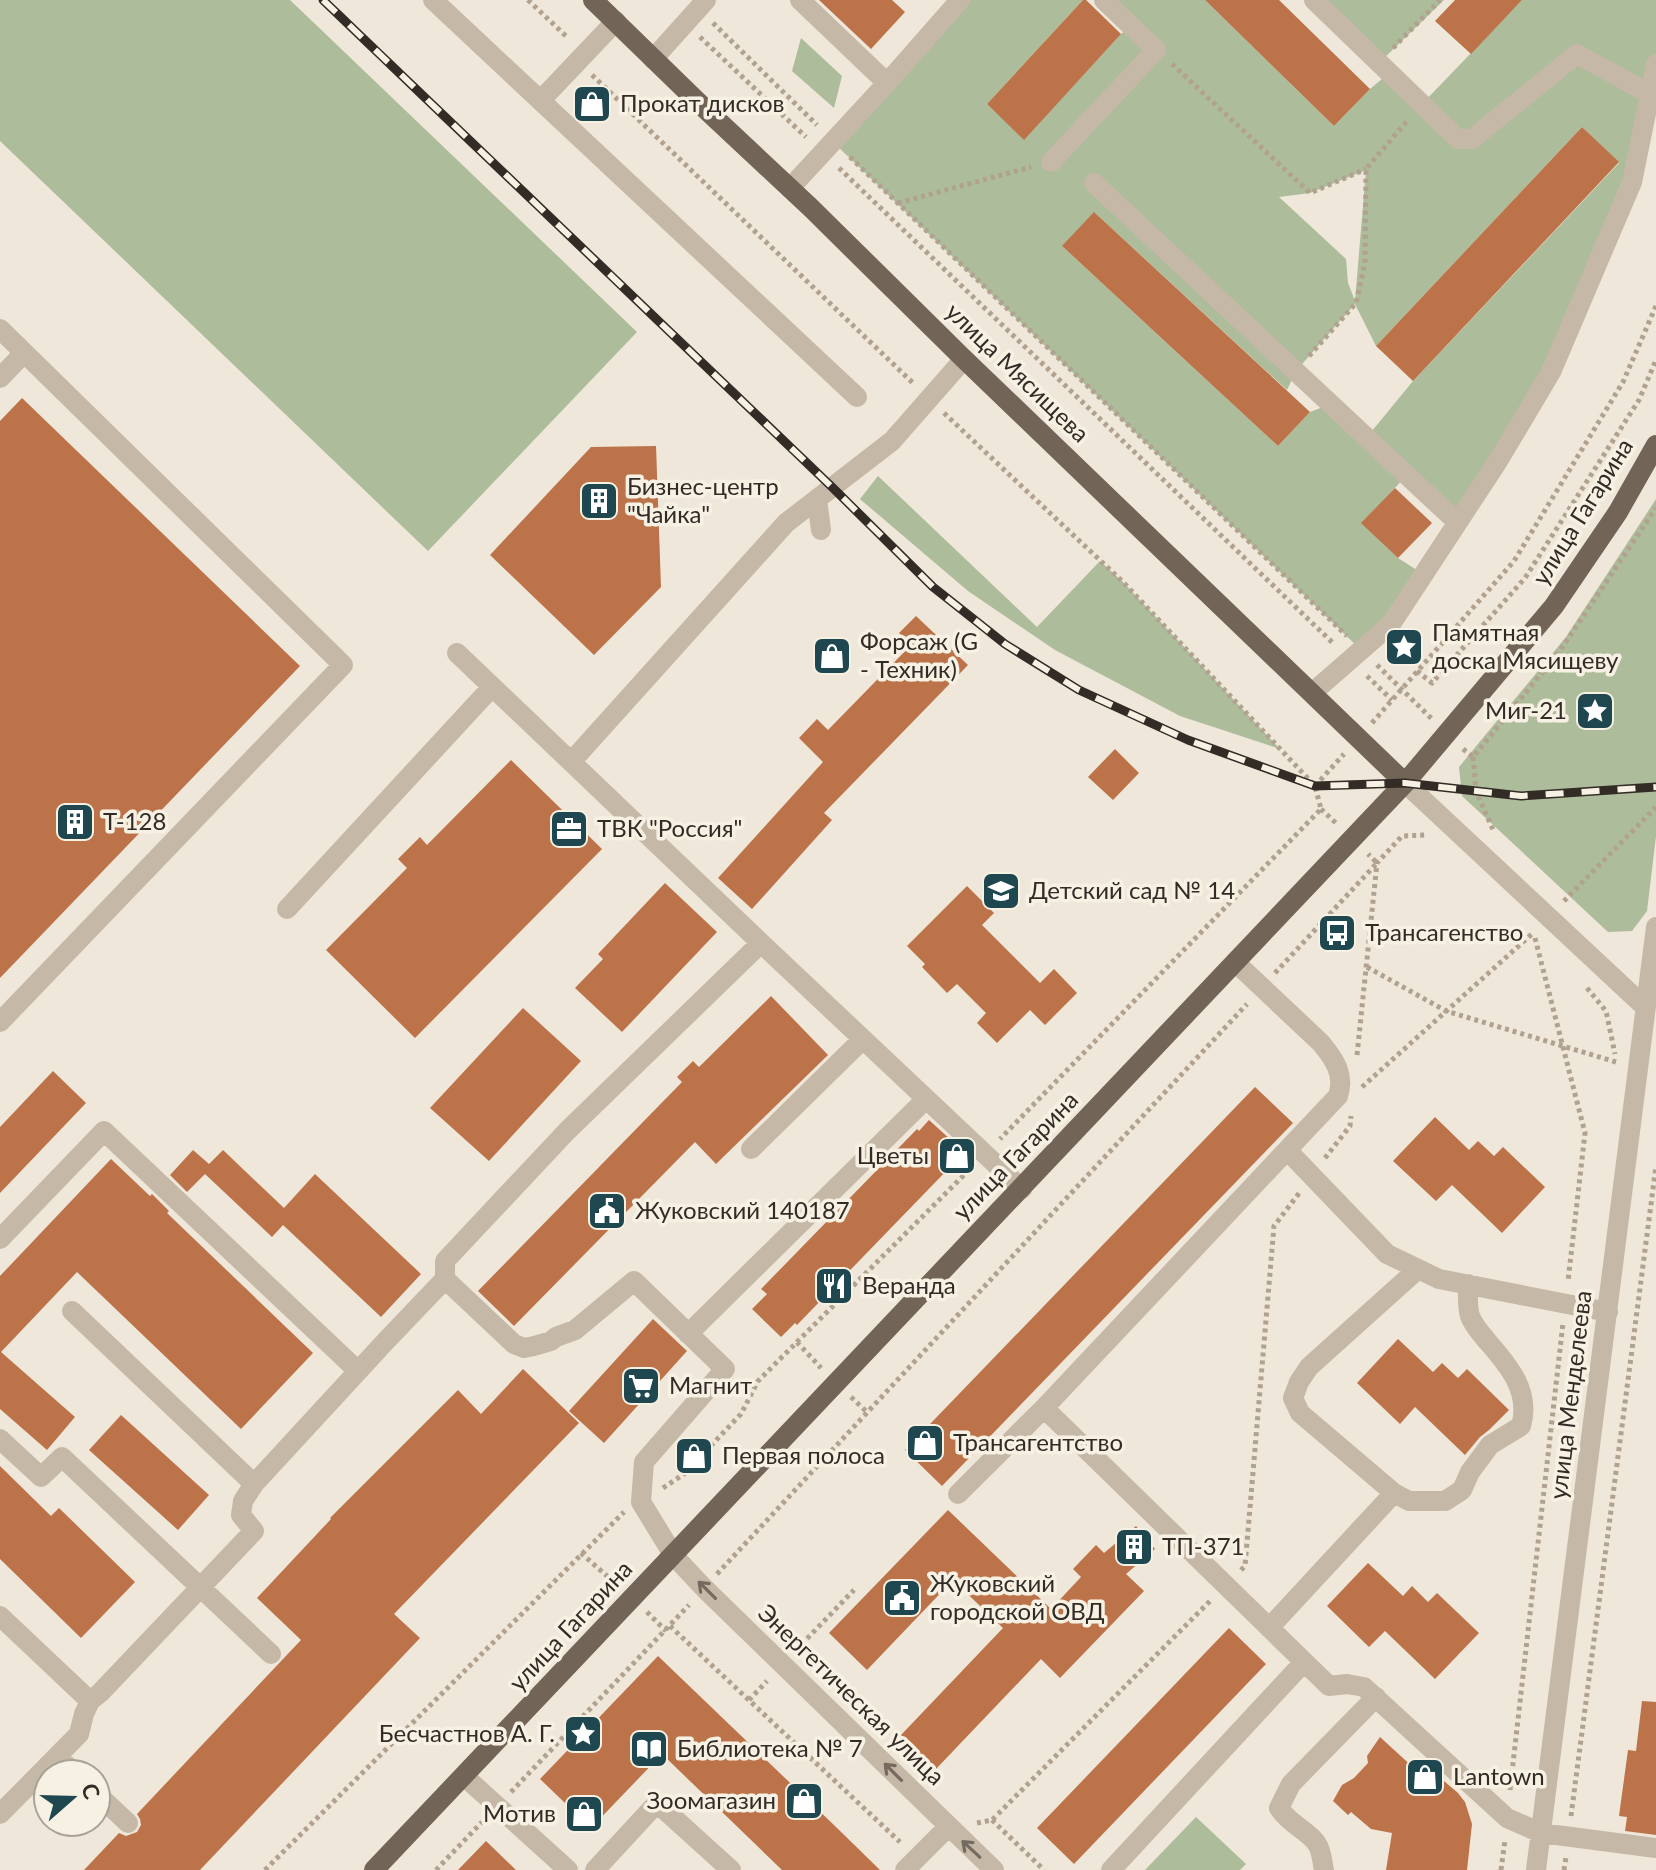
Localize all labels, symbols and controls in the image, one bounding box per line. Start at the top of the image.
shop icon: Прокат дисков [571,83,613,125]
place label: Прокат дисков [620,88,784,117]
street label: улица Мясищева [940,296,1096,448]
street label: улица Гагарина [1525,433,1638,590]
place label: Бизнес-центр "Чайка" [627,471,779,528]
building icon: Бизнес-центр "Чайка" [578,480,620,522]
place label: Памятная доска Мясищеву [1432,617,1619,674]
place label: Форсаж (G - Техник) [860,626,978,683]
place icon: Памятная доска Мясищеву [1383,626,1425,668]
shop icon: Форсаж (G - Техник) [811,635,853,677]
place icon: Миг-21 [1574,690,1616,732]
place label: Миг-21 [1485,695,1567,724]
building icon: Т-128 [54,801,96,843]
place label: Т-128 [103,806,166,835]
office icon: ТВК "Россия" [548,808,590,850]
place label: ТВК "Россия" [597,813,742,842]
school or university icon: Детский сад № 14 [980,870,1022,912]
place label: Детский сад № 14 [1029,875,1235,904]
bus stop icon: Трансагенство [1316,912,1358,954]
place label: Трансагенство [1365,917,1523,946]
street label: улица Гагарина [946,1085,1083,1225]
shop icon: Цветы [936,1135,978,1177]
place label: Цветы [857,1140,929,1169]
public building icon: Жуковский 140187 [586,1190,628,1232]
place label: Жуковский 140187 [635,1195,850,1224]
restaurant icon: Веранда [813,1265,855,1307]
place label: Веранда [862,1270,956,1299]
street label: улица Менделеева [1542,1289,1597,1501]
supermarket icon: Магнит [620,1365,662,1407]
place label: Магнит [669,1370,752,1399]
shop icon: Трансагентство [904,1422,946,1464]
place label: Трансагентство [953,1427,1123,1456]
shop icon: Первая полоса [673,1435,715,1477]
place label: Первая полоса [722,1440,885,1469]
building icon: ТП-371 [1113,1526,1155,1568]
place label: ТП-371 [1162,1531,1245,1560]
street label: улица Гагарина [502,1554,638,1696]
place label: Жуковский городской ОВД [930,1568,1105,1625]
public building icon: Жуковский городской ОВД [881,1577,923,1619]
one-way arrow [697,1581,717,1600]
street label: Энергетическая улица [753,1597,951,1790]
place icon: Бесчастнов А. Г. [562,1713,604,1755]
place label: Бесчастнов А. Г. [379,1718,555,1747]
library icon: Библиотека № 7 [628,1728,670,1770]
place label: Библиотека № 7 [677,1733,863,1762]
shop icon: Lantown [1404,1756,1446,1798]
north arrow [32,1758,112,1838]
place label: Lantown [1453,1761,1545,1790]
one-way arrow [883,1762,902,1782]
text: С [76,1780,107,1803]
shop icon: Зоомагазин [783,1780,825,1822]
place label: Зоомагазин [646,1785,776,1814]
shop icon: Мотив [563,1793,605,1835]
place label: Мотив [483,1798,556,1827]
one-way arrow [961,1839,981,1858]

